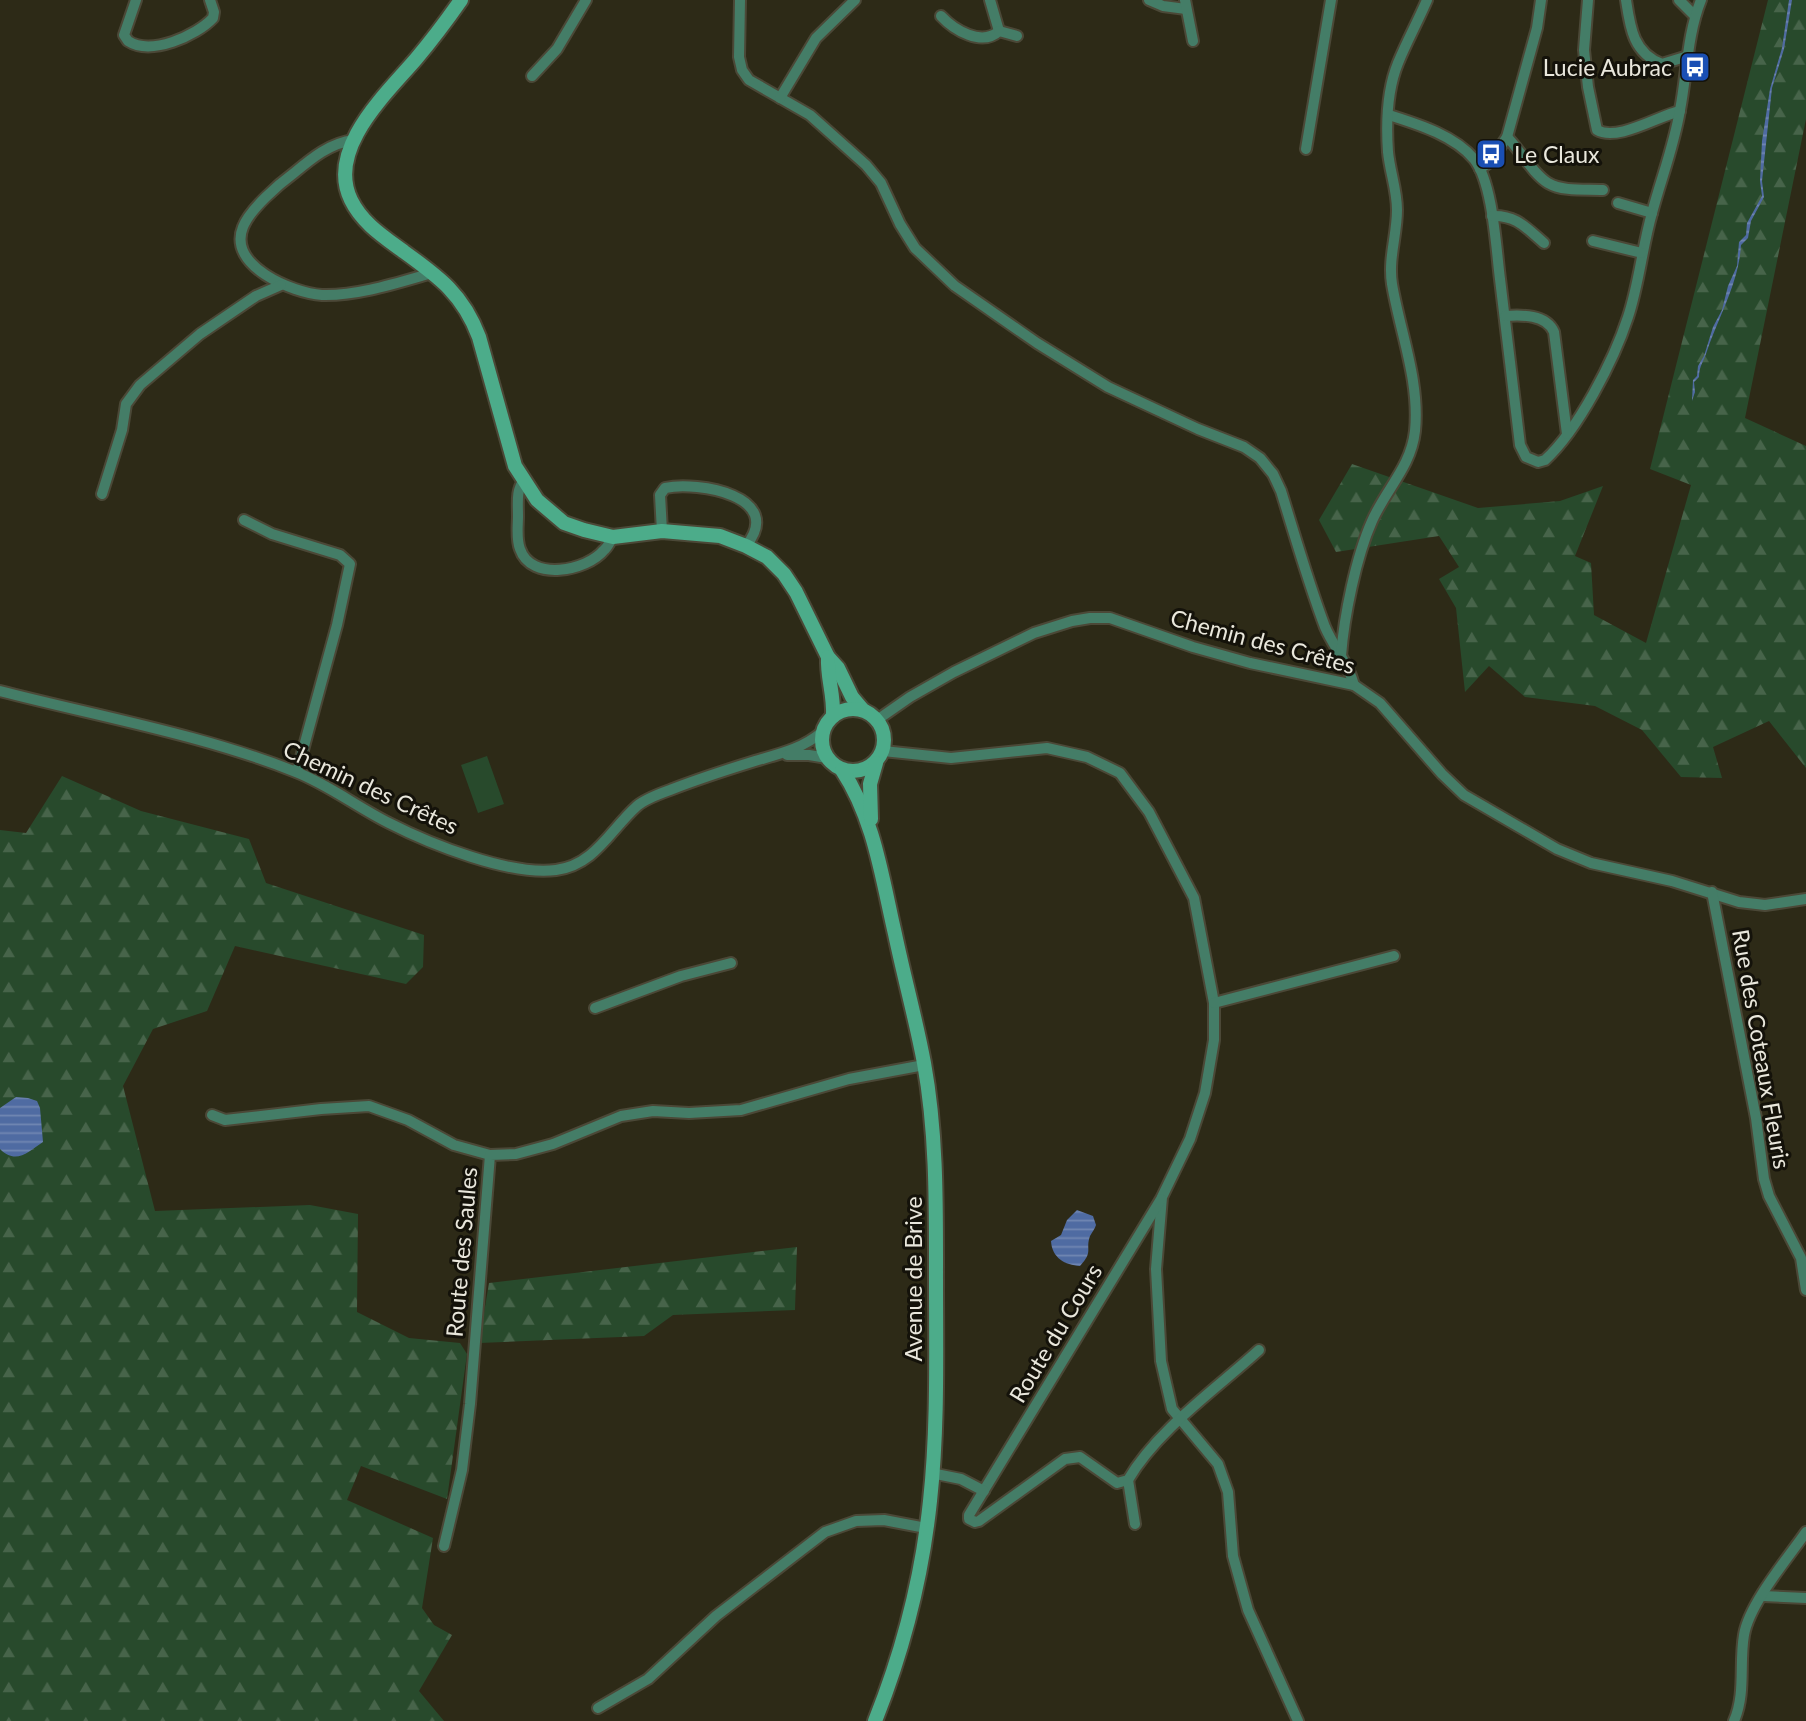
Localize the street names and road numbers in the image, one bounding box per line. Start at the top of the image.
street label: Chemin des Crêtes [1168,603,1358,679]
street label: Chemin des Crêtes [279,734,463,840]
street label: Rue des Coteaux Fleuris [1727,927,1797,1171]
street label: Route des Saules [440,1166,482,1338]
street label: Avenue de Brive [899,1196,927,1362]
street label: Route du Cours [1003,1259,1107,1407]

